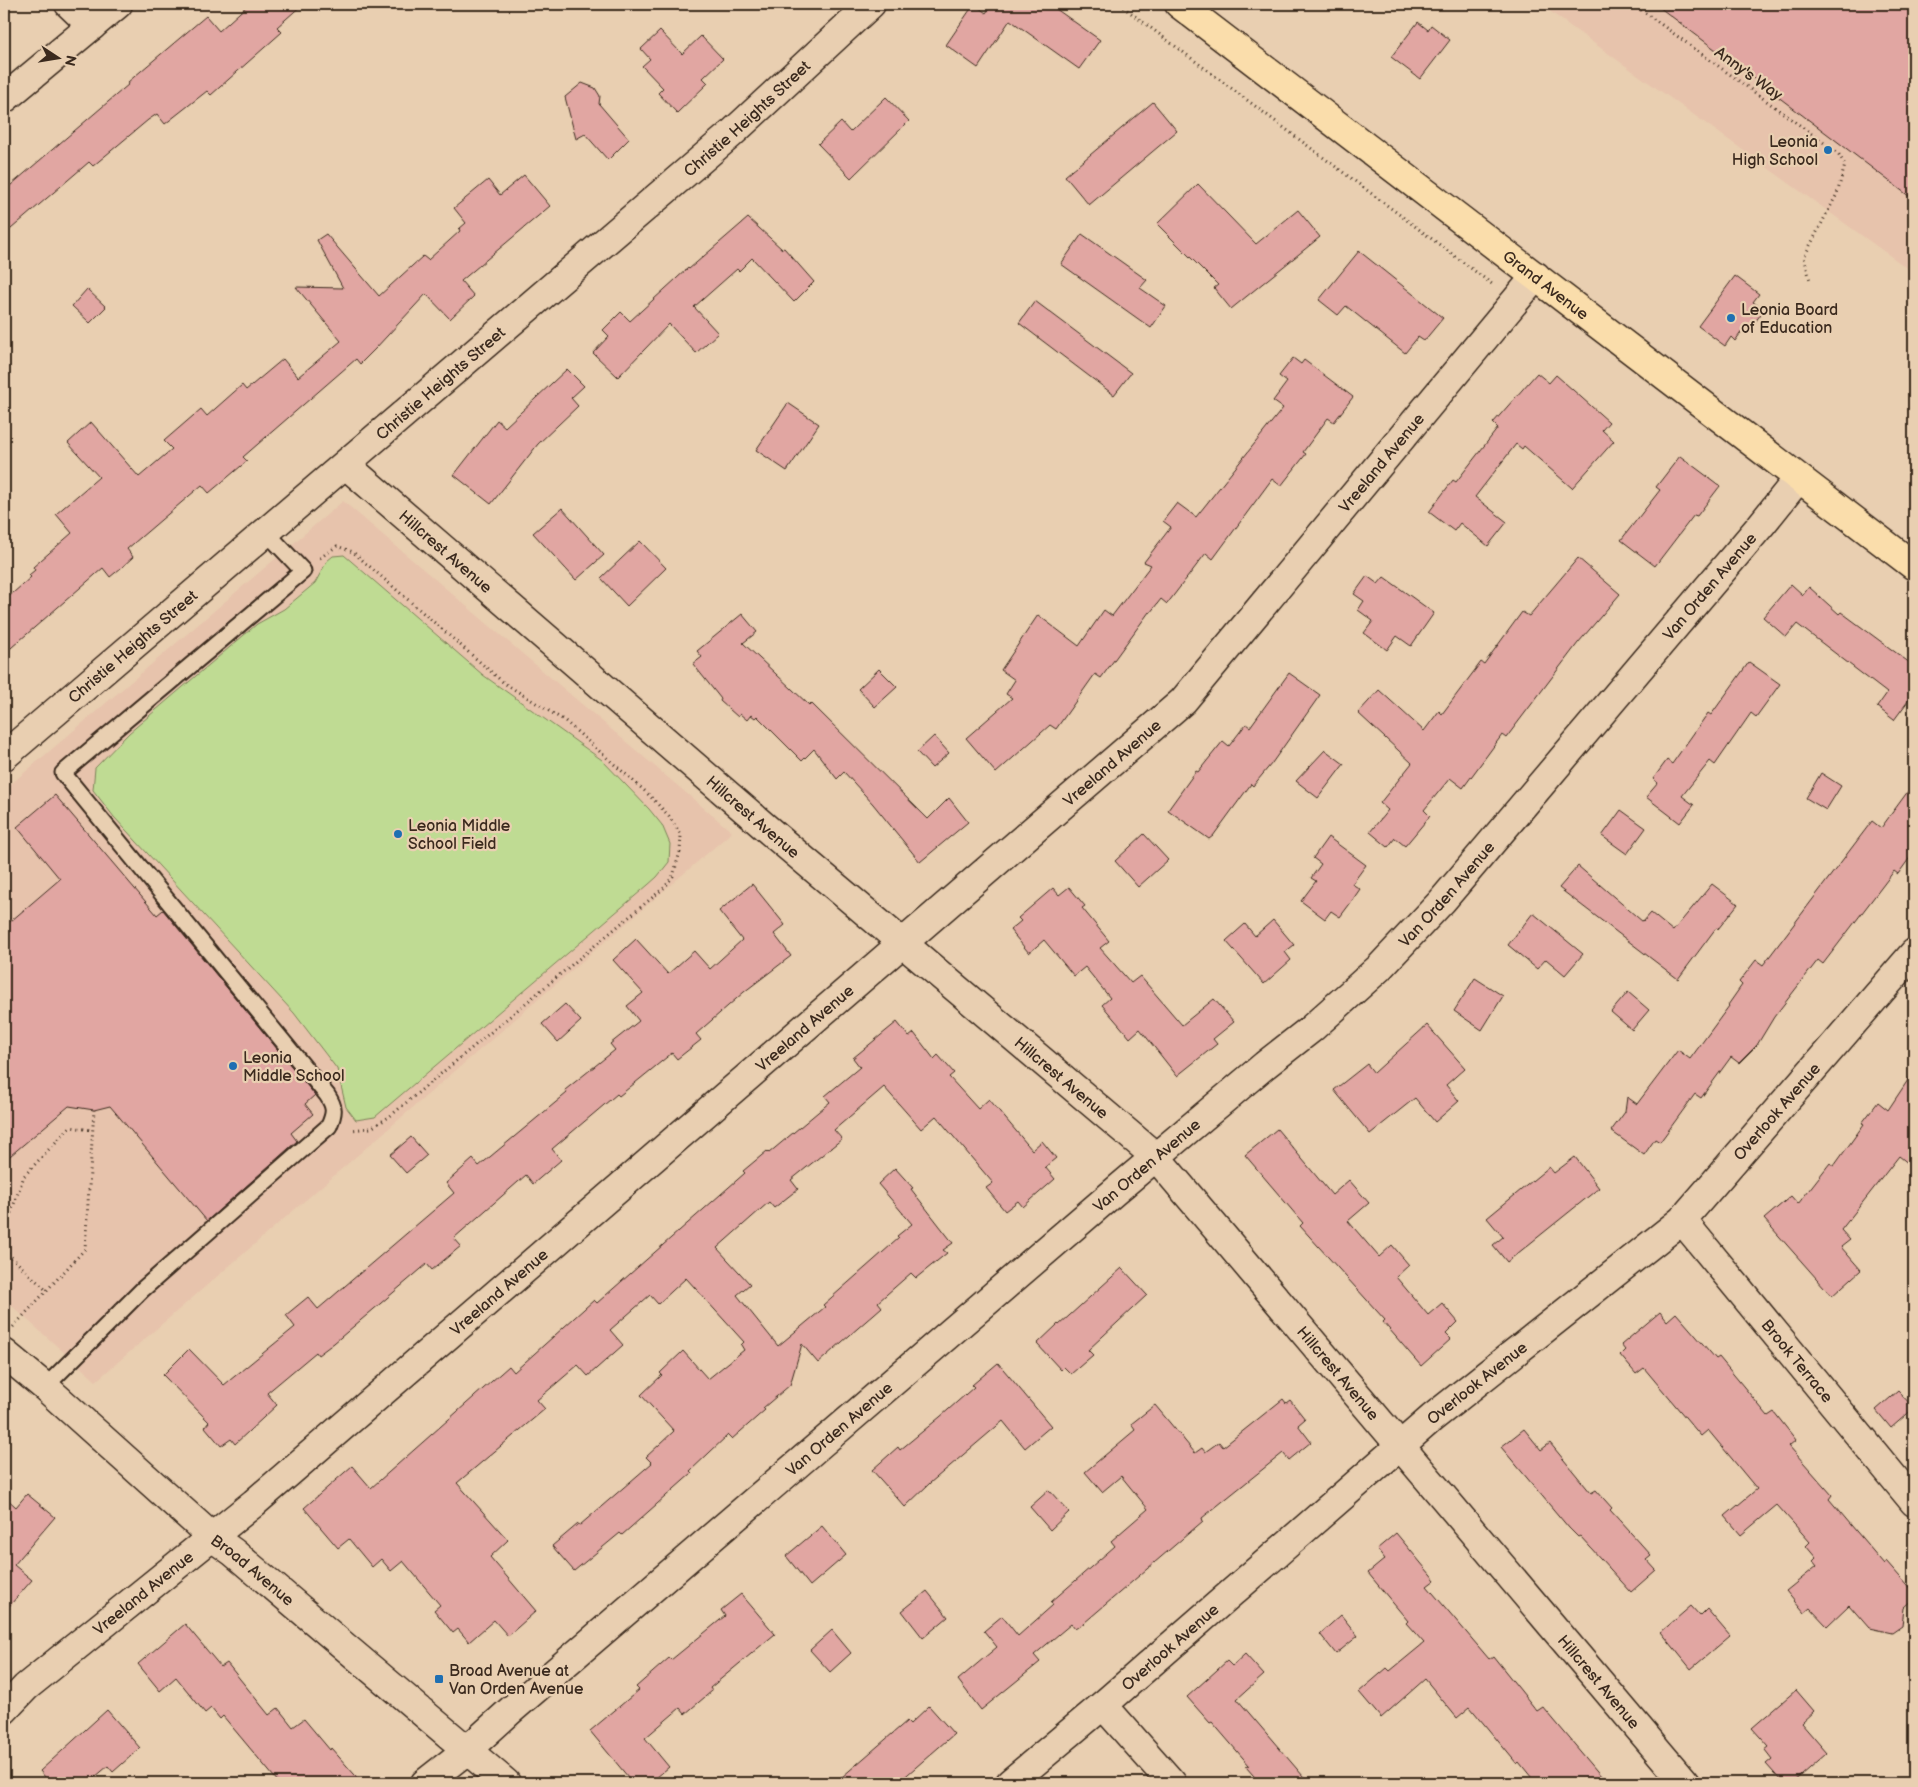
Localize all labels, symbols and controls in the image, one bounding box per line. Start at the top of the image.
north arrow [32,32,82,82]
street label: Anny's Way [1711,43,1786,106]
text: N [61,54,80,68]
street label: Christie Heights Street [680,57,815,181]
place label: Leonia High School [1732,133,1818,170]
marker: Leonia High School [1822,144,1834,156]
street label: Grand Avenue [1498,247,1592,325]
place label: Leonia Board of Education [1741,301,1838,338]
marker: Leonia Board of Education [1725,312,1737,324]
street label: Christie Heights Street [373,323,510,444]
street label: Vreeland Avenue [1335,410,1429,517]
street label: Hillcrest Avenue [394,507,496,598]
street label: Van Orden Avenue [1660,529,1762,644]
street label: Christie Heights Street [65,587,202,708]
street label: Vreeland Avenue [1060,716,1166,811]
street label: Hillcrest Avenue [702,772,803,863]
place label: Leonia Middle School Field [408,817,511,854]
marker: Leonia Middle School Field [392,828,404,840]
street label: Van Orden Avenue [1396,838,1499,952]
street label: Vreeland Avenue [753,981,859,1076]
street label: Hillcrest Avenue [1010,1034,1112,1124]
place label: Leonia Middle School [243,1049,345,1086]
street label: Overlook Avenue [1730,1059,1825,1165]
marker: Leonia Middle School [227,1060,239,1072]
street label: Van Orden Avenue [1090,1115,1205,1217]
street label: Vreeland Avenue [447,1245,553,1340]
street label: Brook Terrace [1757,1316,1837,1407]
street label: Hillcrest Avenue [1292,1323,1383,1425]
street label: Overlook Avenue [1424,1338,1532,1429]
street label: Van Orden Avenue [783,1378,897,1481]
street label: Broad Avenue [207,1531,298,1611]
street label: Vreeland Avenue [90,1547,198,1640]
street label: Overlook Avenue [1118,1600,1224,1695]
street label: Hillcrest Avenue [1553,1632,1643,1734]
place label: Broad Avenue at Van Orden Avenue [449,1662,584,1699]
marker: Broad Avenue at Van Orden Avenue [433,1673,445,1685]

